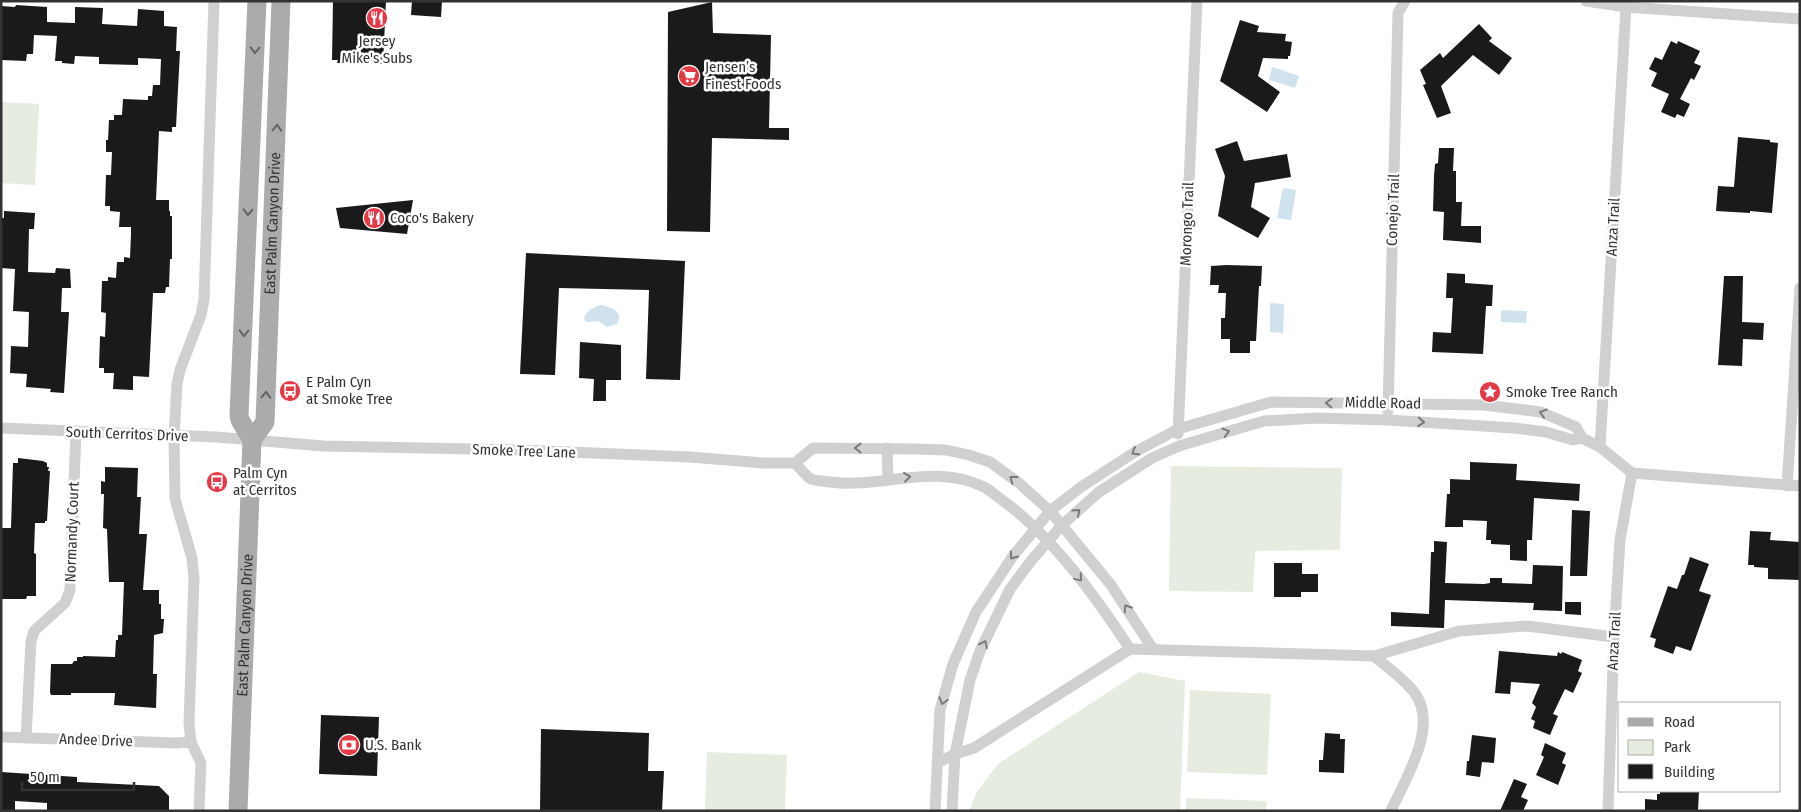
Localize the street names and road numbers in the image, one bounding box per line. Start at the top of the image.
street label: East Palm Canyon Drive [261,152,284,295]
street label: Conejo Trail [1383,174,1403,246]
street label: Morongo Trail [1177,182,1197,266]
street label: Anza Trail [1602,197,1624,257]
street label: Middle Road [1345,393,1421,413]
street label: South Cerritos Drive [65,423,189,445]
street label: Smoke Tree Lane [472,440,576,462]
street label: Normandy Court [61,481,83,583]
street label: East Palm Canyon Drive [233,553,257,697]
street label: Anza Trail [1603,611,1625,671]
street label: Andee Drive [59,730,133,750]

